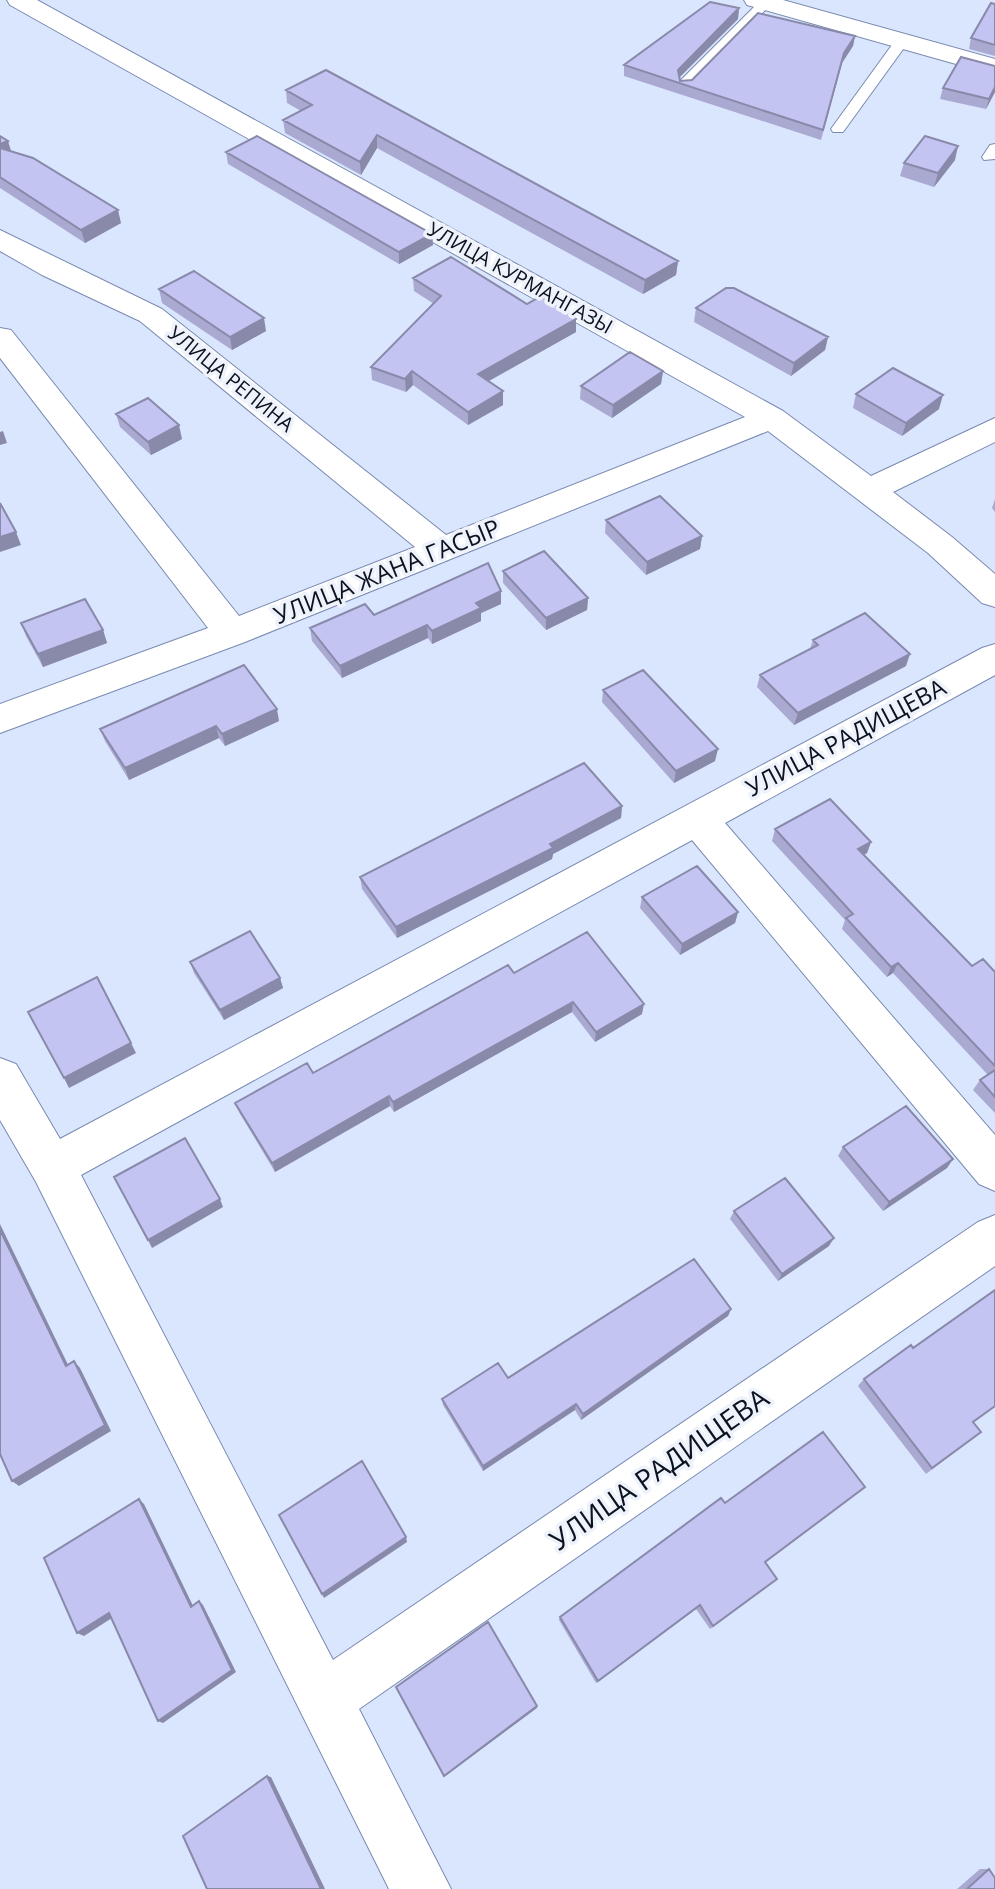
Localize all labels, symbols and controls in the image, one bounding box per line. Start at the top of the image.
street label: УЛИЦА КУРМАНГАЗЫ [423,215,618,340]
street label: УЛИЦА РЕПИНА [163,320,300,438]
street label: УЛИЦА ЖАНА ГАСЫР [268,510,504,631]
street label: УЛИЦА РАДИЩЕВА [739,670,952,803]
street label: УЛИЦА РАДИЩЕВА [541,1378,776,1558]

